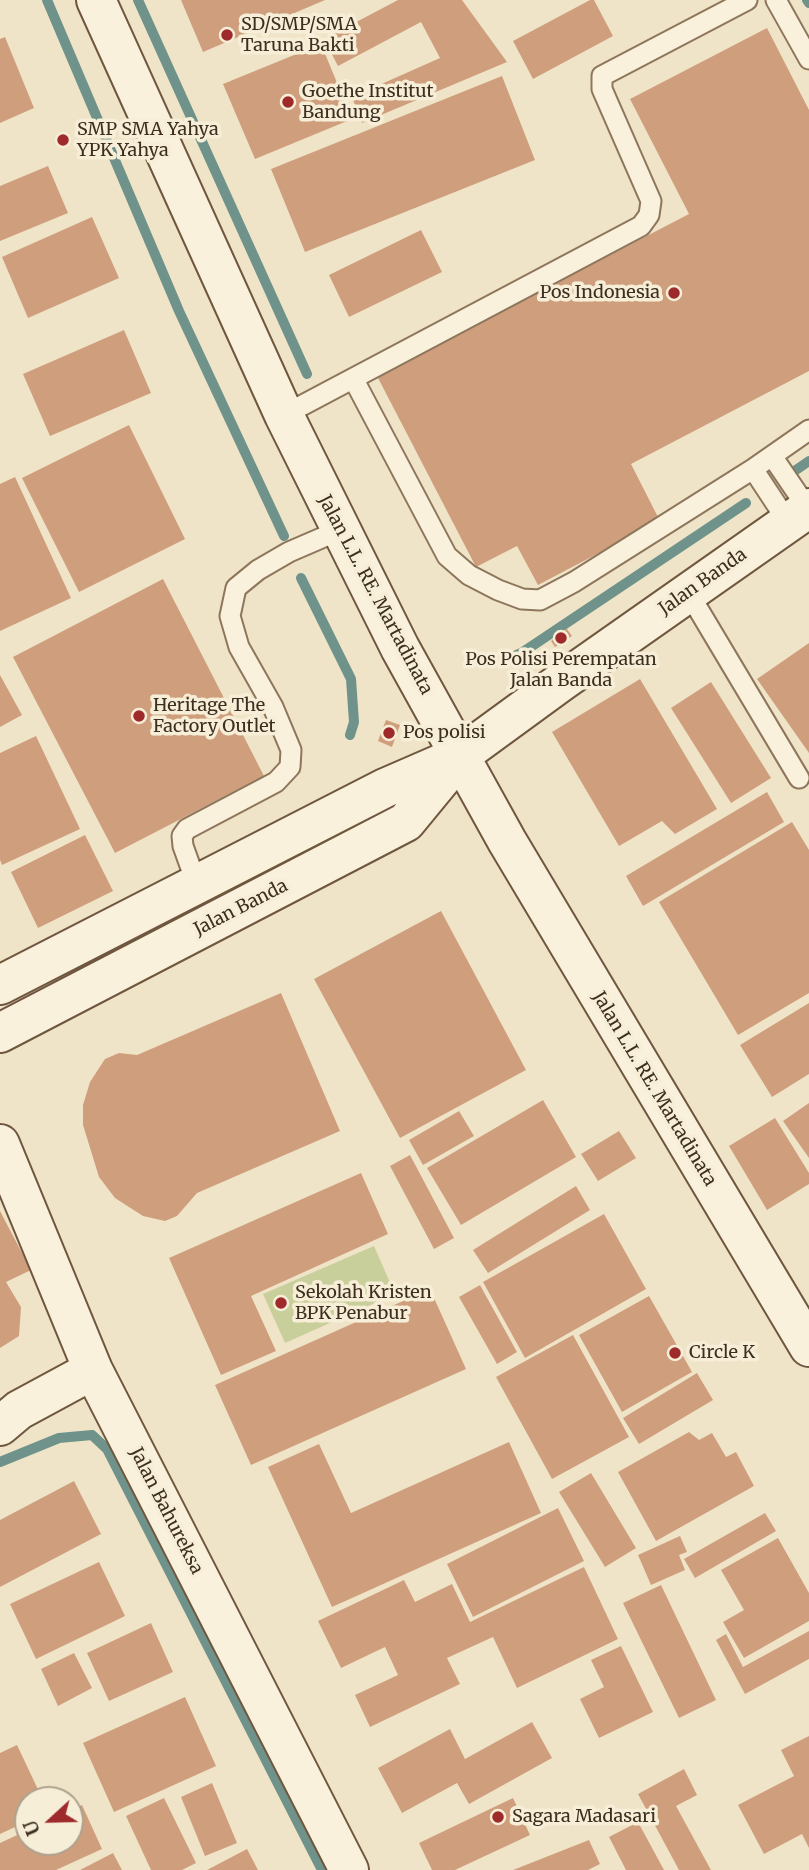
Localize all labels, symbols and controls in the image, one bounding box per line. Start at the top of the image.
place label: SD/SMP/SMA Taruna Bakti [241,14,357,56]
marker: SD/SMP/SMA Taruna Bakti [219,27,235,43]
place label: Goethe Institut Bandung [302,81,433,124]
marker: Goethe Institut Bandung [280,94,296,110]
place label: SMP SMA Yahya YPK Yahya [77,119,219,162]
marker: SMP SMA Yahya YPK Yahya [55,132,71,148]
place label: Pos Indonesia [540,282,660,304]
marker: Pos Indonesia [666,285,682,301]
street label: Jalan L.L. RE. Martadinata [313,491,437,699]
street label: Jalan Banda [655,544,751,620]
marker: Pos Polisi Perempatan Jalan Banda [553,630,569,646]
place label: Pos Polisi Perempatan Jalan Banda [465,649,657,692]
place label: Heritage The Factory Outlet [153,695,276,738]
marker: Heritage The Factory Outlet [131,708,147,724]
place label: Pos polisi [403,722,486,744]
marker: Pos polisi [381,725,397,741]
street label: Jalan Banda [191,875,291,941]
street label: Jalan L.L. RE. Martadinata [587,988,721,1190]
place label: Sekolah Kristen BPK Penabur [295,1282,432,1324]
marker: Sekolah Kristen BPK Penabur [273,1295,289,1311]
place label: Circle K [689,1342,755,1364]
marker: Circle K [667,1345,683,1361]
street label: Jalan Bahureksa [125,1444,207,1578]
north arrow [14,1786,84,1856]
place label: Sagara Madasari [512,1806,656,1828]
marker: Sagara Madasari [490,1809,506,1825]
text: U [18,1817,45,1839]

